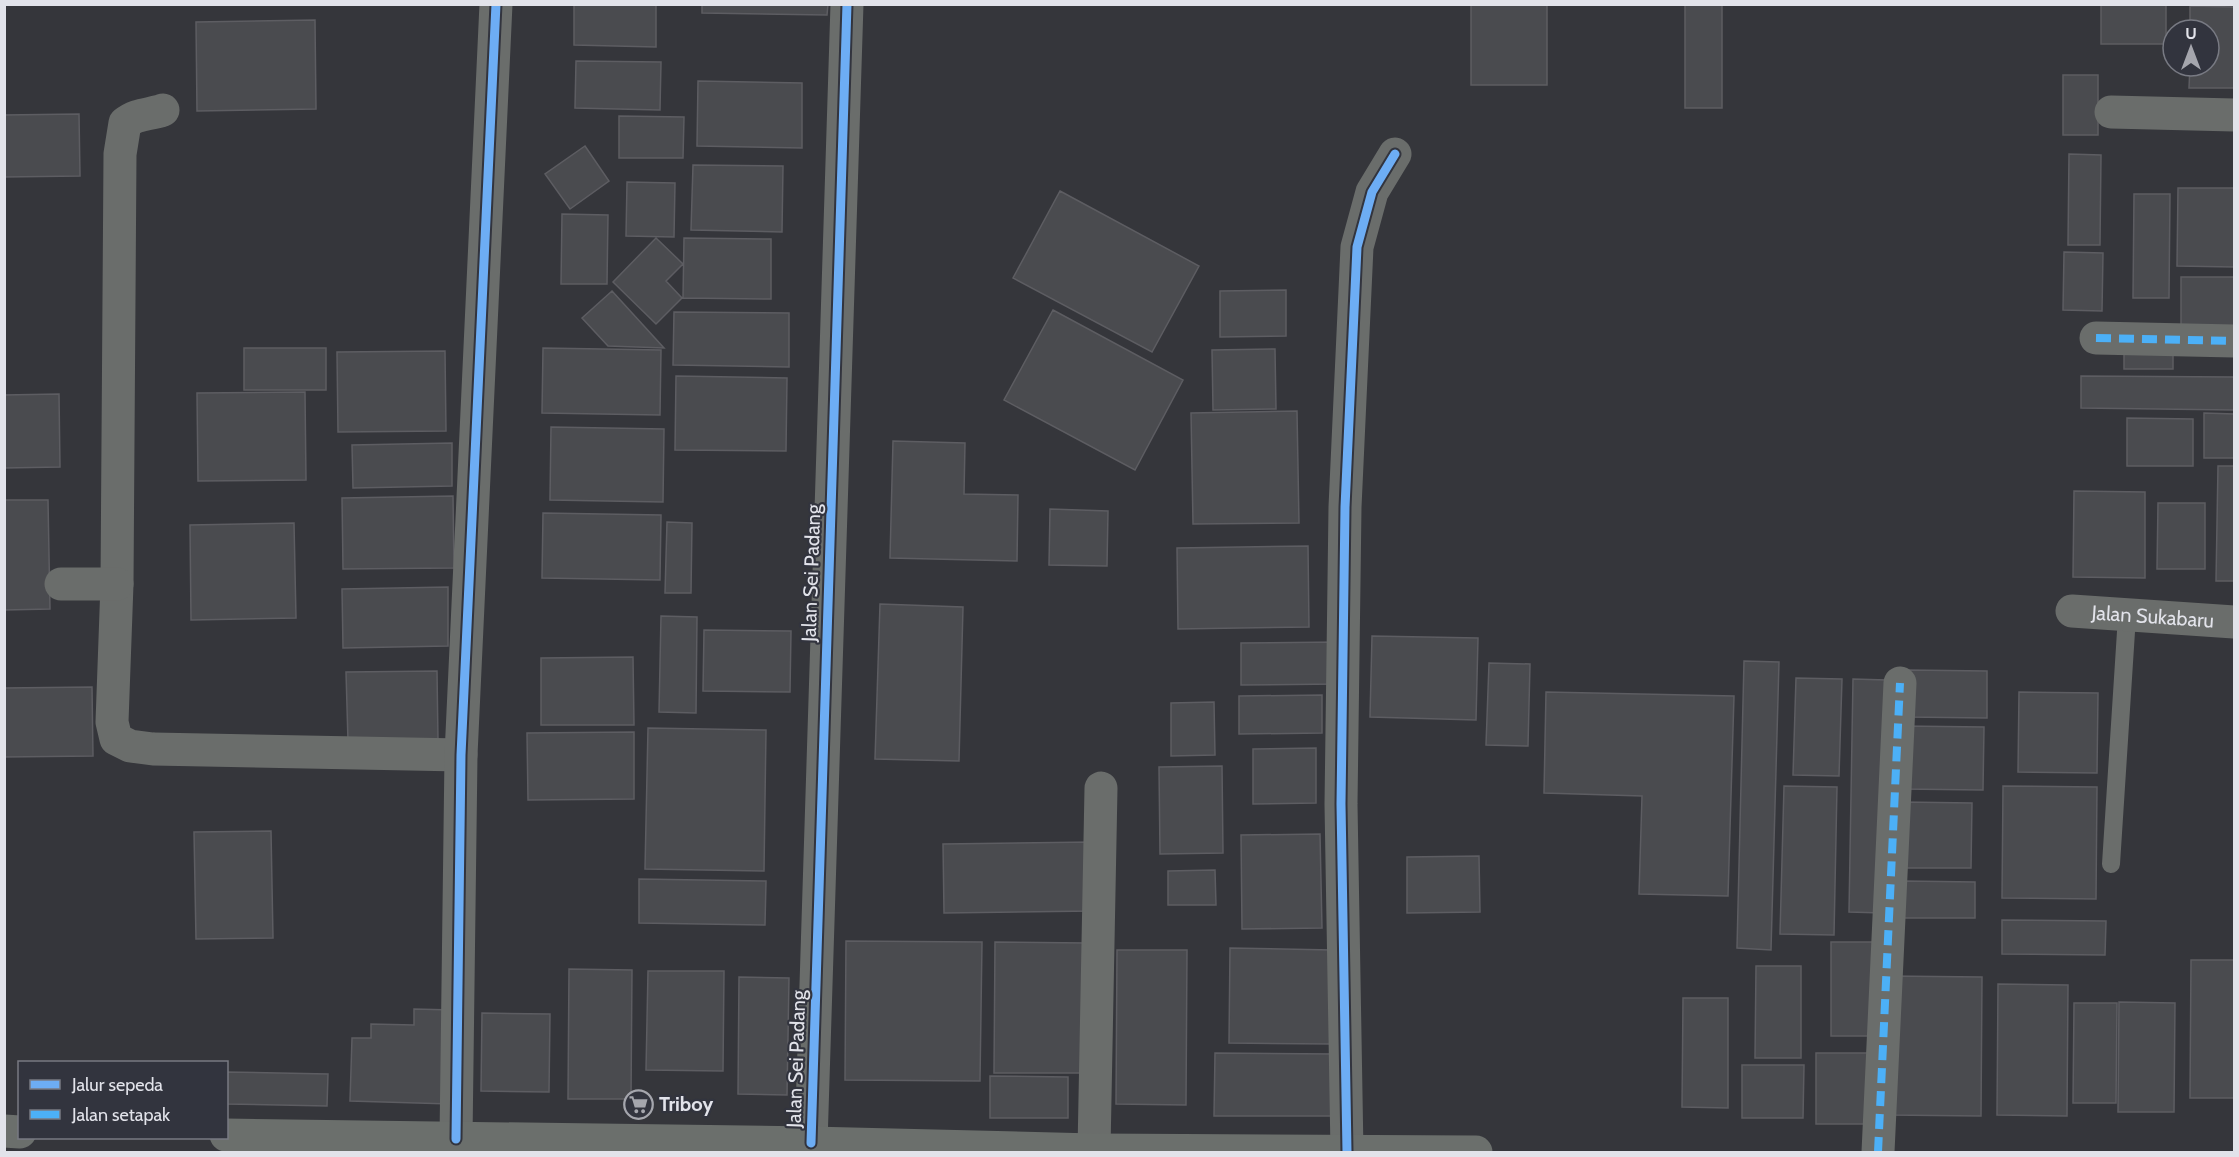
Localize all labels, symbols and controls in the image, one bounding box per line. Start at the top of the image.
north arrow [2161,18,2221,78]
text: U [2185,24,2197,43]
street label: Jalan Sei Padang [797,503,825,643]
street label: Jalan Sukabaru [2090,600,2215,633]
street label: Jalan Sei Padang [782,989,810,1129]
legend [18,1061,228,1139]
text: Jalur sepeda [71,1074,163,1096]
supermarket icon: Triboy [622,1088,654,1120]
place label: Triboy [659,1092,713,1116]
text: Jalan setapak [71,1104,171,1126]

